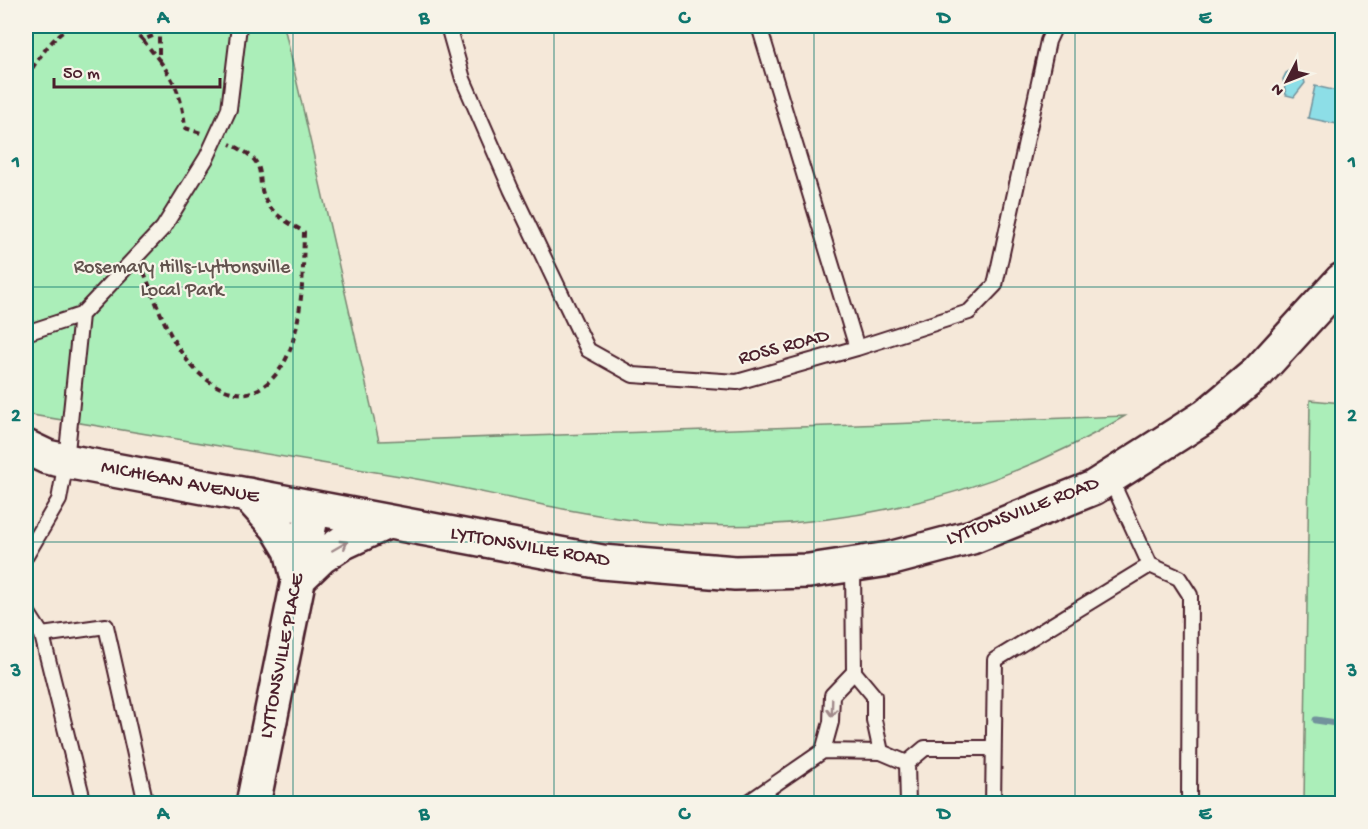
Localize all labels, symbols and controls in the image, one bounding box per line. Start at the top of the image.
text: A [156,8,171,31]
text: B [418,8,430,31]
text: C [678,8,692,31]
text: D [935,8,951,31]
text: E [1199,8,1213,31]
scale bar [54,51,220,89]
north arrow [1257,51,1317,111]
text: 50 m [63,64,100,85]
text: N [1268,78,1289,99]
text: 1 [11,152,20,175]
text: 1 [1347,152,1356,175]
park label: Rosemary Hills-Lyttonsville Local Park [74,257,291,303]
street label: ROSS ROAD [736,325,833,371]
text: 2 [11,406,21,429]
text: 2 [1347,406,1357,429]
street label: MICHIGAN AVENUE [99,456,262,510]
street label: LYTTONSVILLE ROAD [943,472,1103,552]
street label: LYTTONSVILLE ROAD [448,523,612,574]
one-way arrow [331,539,348,551]
street label: LYTTONSVILLE PLACE [256,570,311,740]
text: 3 [10,661,21,684]
text: 3 [1346,661,1357,684]
one-way arrow [826,697,837,717]
text: A [156,804,171,827]
text: B [418,804,430,827]
text: C [678,804,692,827]
text: D [935,804,951,827]
text: E [1199,804,1213,827]

